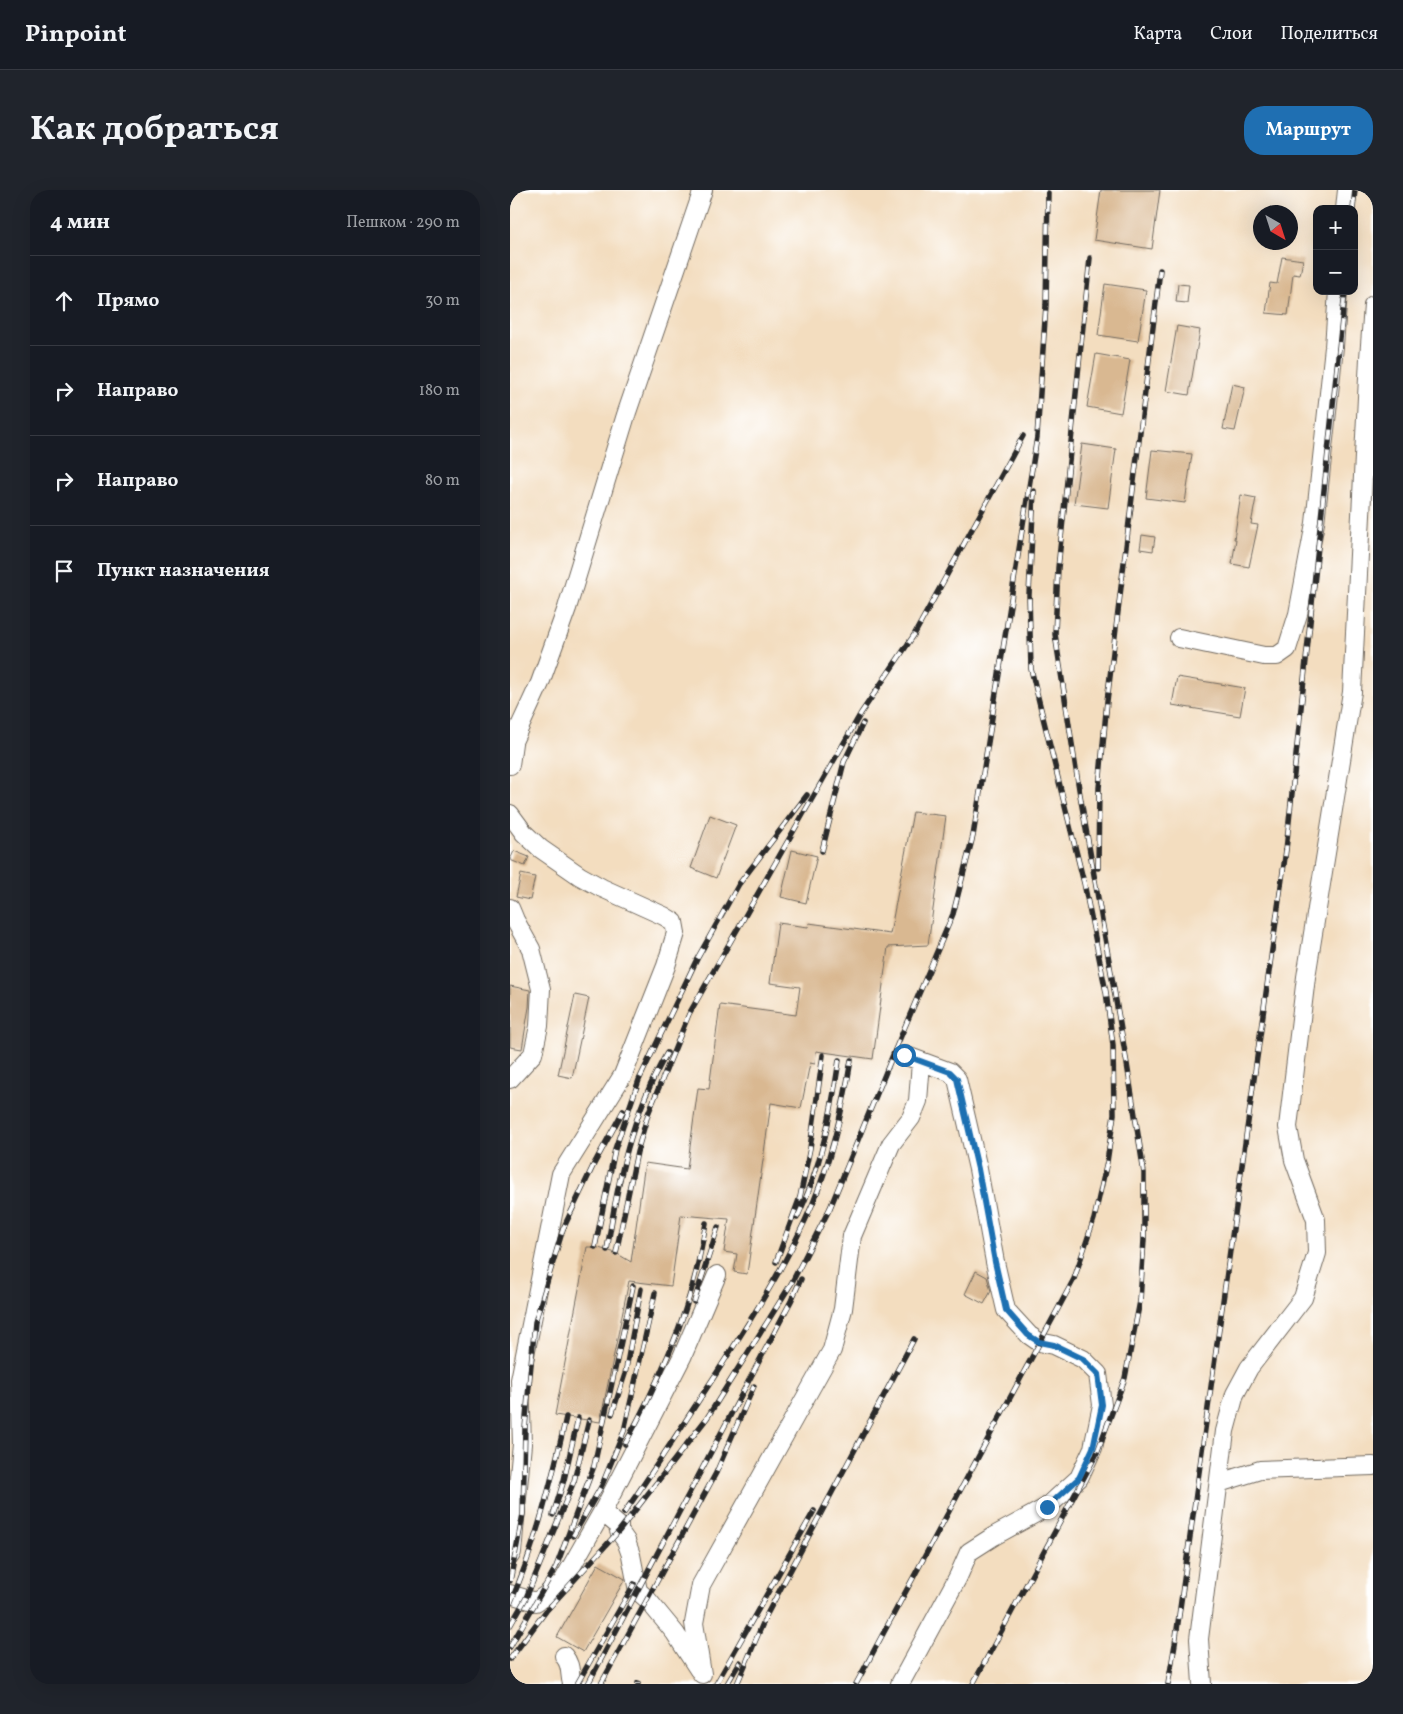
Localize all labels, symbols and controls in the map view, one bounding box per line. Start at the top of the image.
text: Pinpoint [25,18,127,52]
text: Карта [1134,22,1182,47]
text: Слои [1210,22,1252,47]
text: Поделиться [1280,22,1378,47]
text: Как добраться [30,106,279,154]
button: Маршрут [1244,106,1373,155]
north arrow [1253,205,1298,250]
map controls [1313,205,1358,295]
button: + [1313,205,1358,250]
text: 4 мин [50,208,110,237]
text: Пешком · 290 m [346,212,460,234]
button: − [1313,250,1358,295]
icon: ahead [50,287,78,315]
text: Прямо [97,288,159,314]
text: 30 m [425,290,460,312]
icon: right [50,377,78,405]
text: Направо [97,378,179,404]
text: 180 m [419,380,460,402]
icon: right [50,467,78,495]
text: Направо [97,468,179,494]
text: 80 m [425,470,460,492]
icon: arrive [50,557,78,585]
text: Пункт назначения [97,558,270,584]
route start [893,1044,916,1067]
route end [1036,1496,1059,1519]

